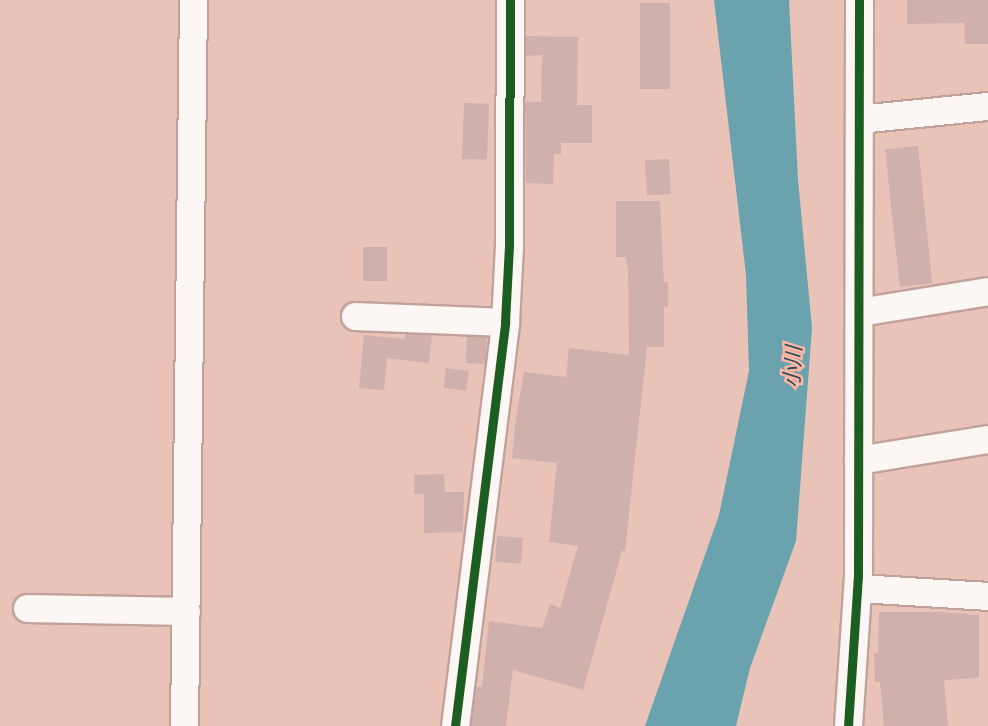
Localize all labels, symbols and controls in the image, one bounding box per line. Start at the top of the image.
water label: 小川 [779,345,807,389]

